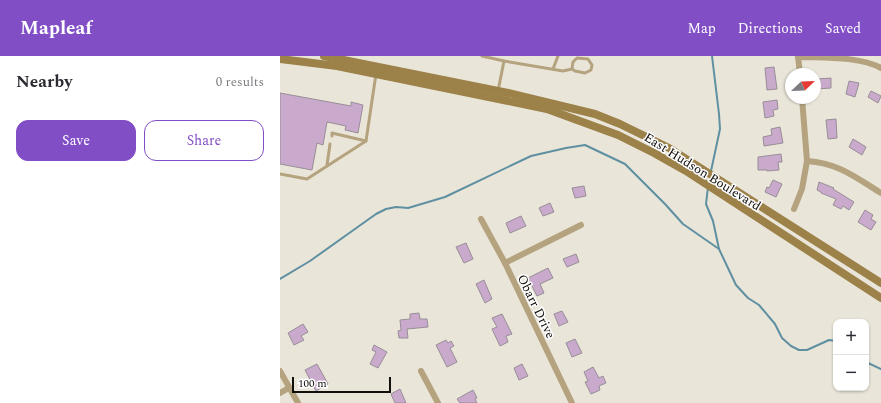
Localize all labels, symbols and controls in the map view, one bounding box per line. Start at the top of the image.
text: Mapleaf [20,14,92,43]
text: Map [688,18,716,39]
text: Directions [738,18,803,39]
text: Saved [825,18,861,39]
north arrow [785,68,821,104]
text: Nearby [16,69,72,95]
text: 0 results [216,72,264,92]
button: Save [16,120,136,161]
button: Share [144,120,264,161]
street label: East Hudson Boulevard [640,128,765,216]
street label: Obarr Drive [512,271,560,342]
map controls [833,319,869,391]
button: + [833,319,869,355]
button: − [833,355,869,391]
scale bar [292,375,391,394]
text: 100 m [298,375,327,392]

